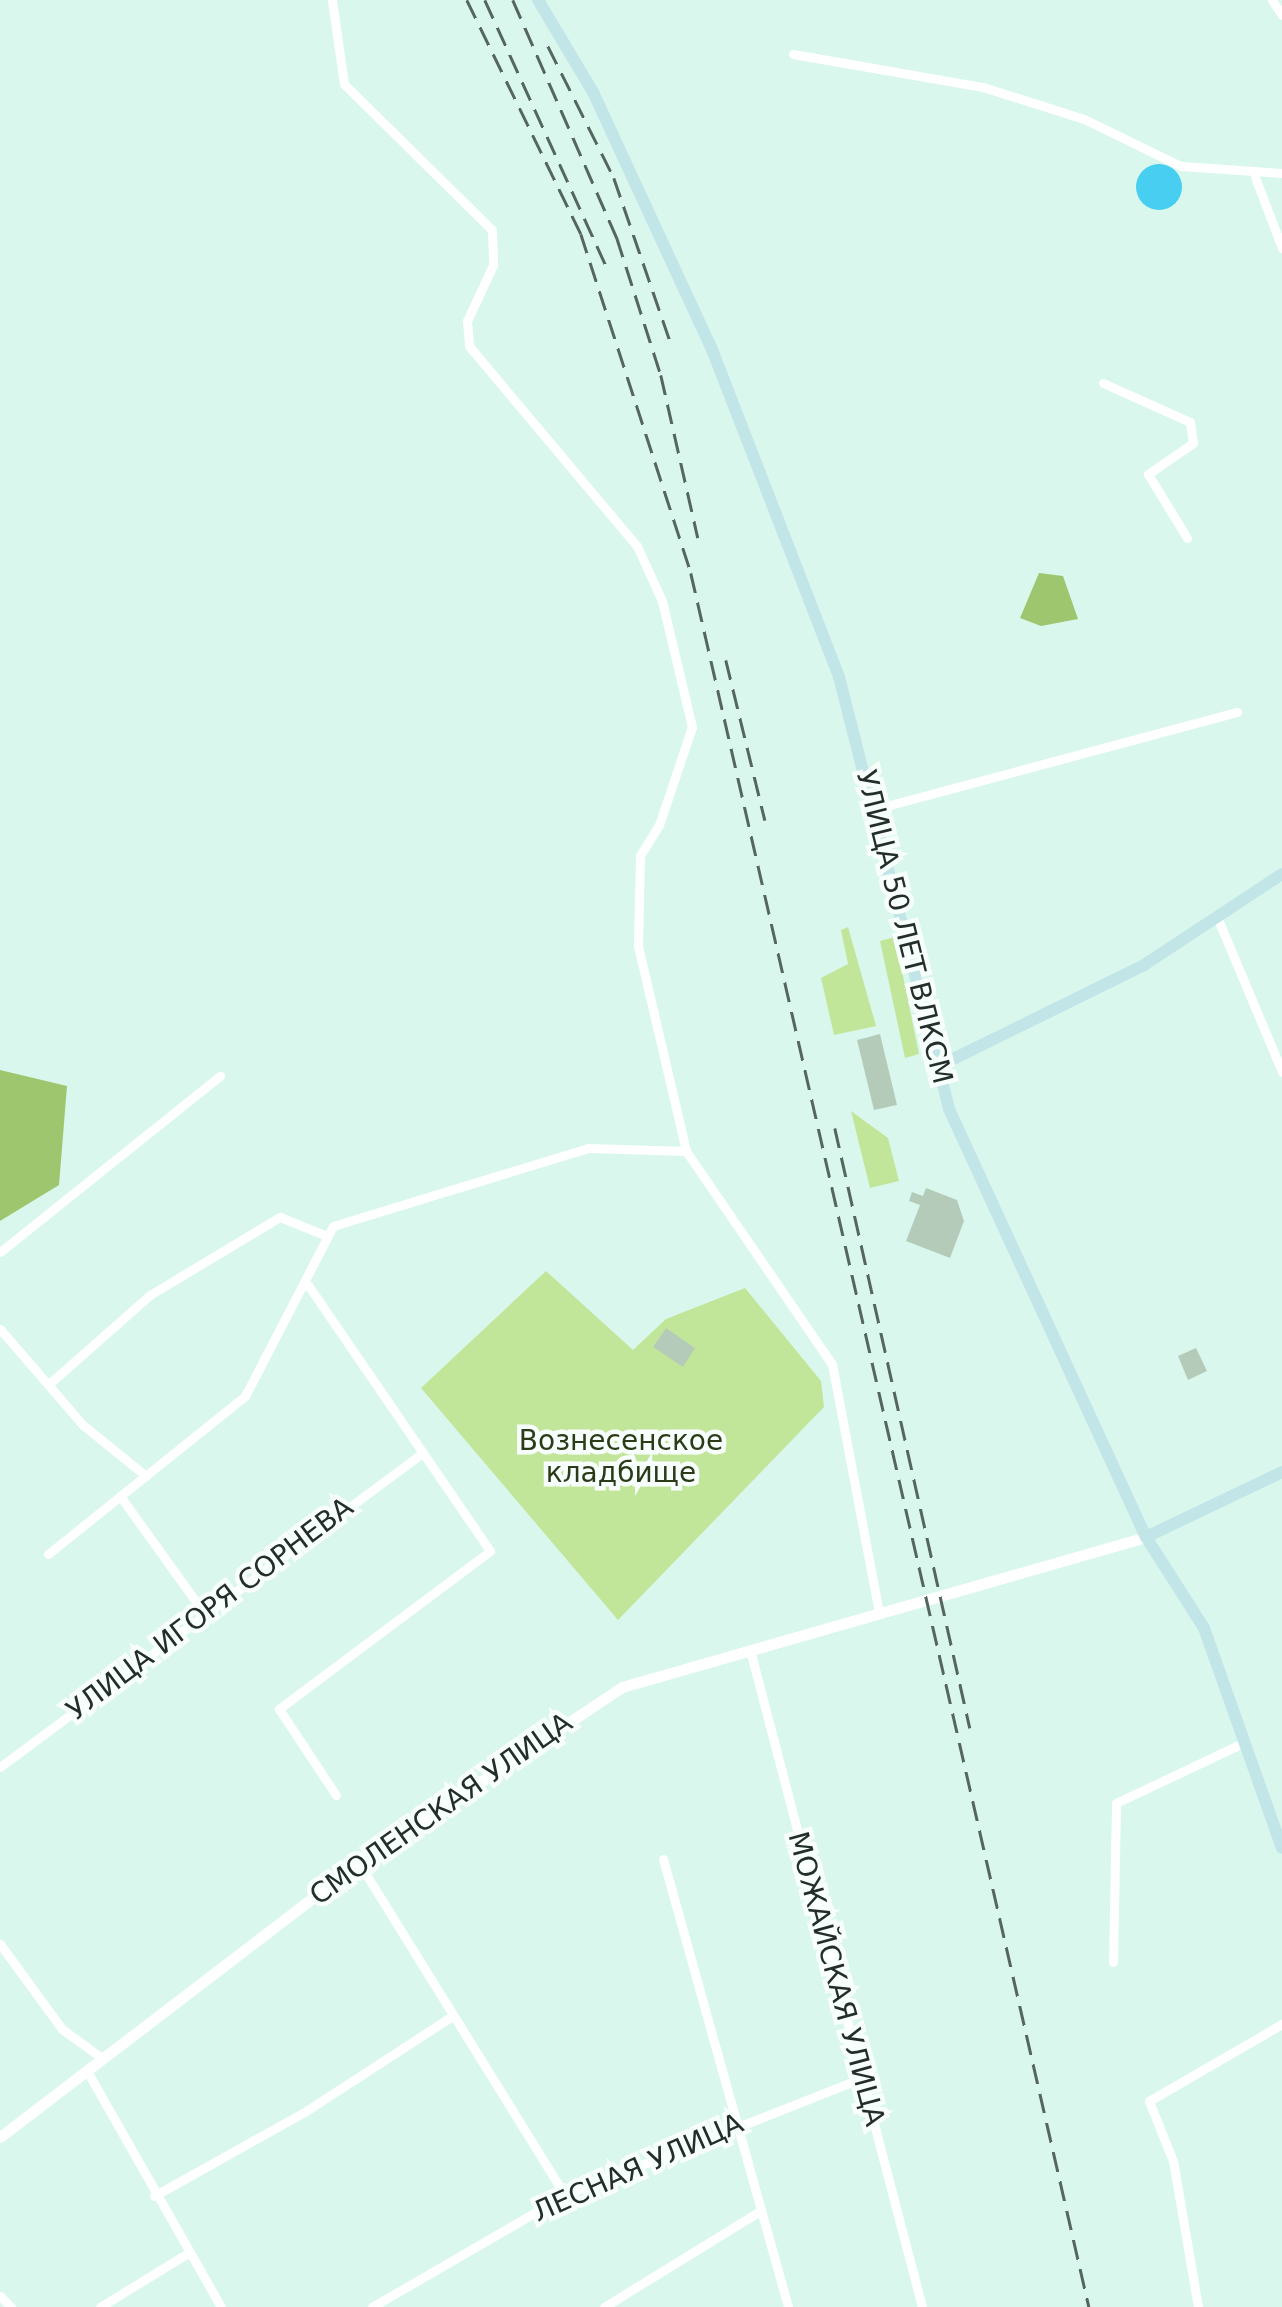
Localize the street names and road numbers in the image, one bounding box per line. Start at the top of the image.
street label: УЛИЦА 50 ЛЕТ ВЛКСМ [849,767,959,1087]
street label: УЛИЦА ИГОРЯ СОРНЕВА [60,1490,360,1728]
street label: СМОЛЕНСКАЯ УЛИЦА [303,1706,579,1912]
street label: МОЖАЙСКАЯ УЛИЦА [781,1828,891,2130]
street label: ЛЕСНАЯ УЛИЦА [528,2107,748,2229]

